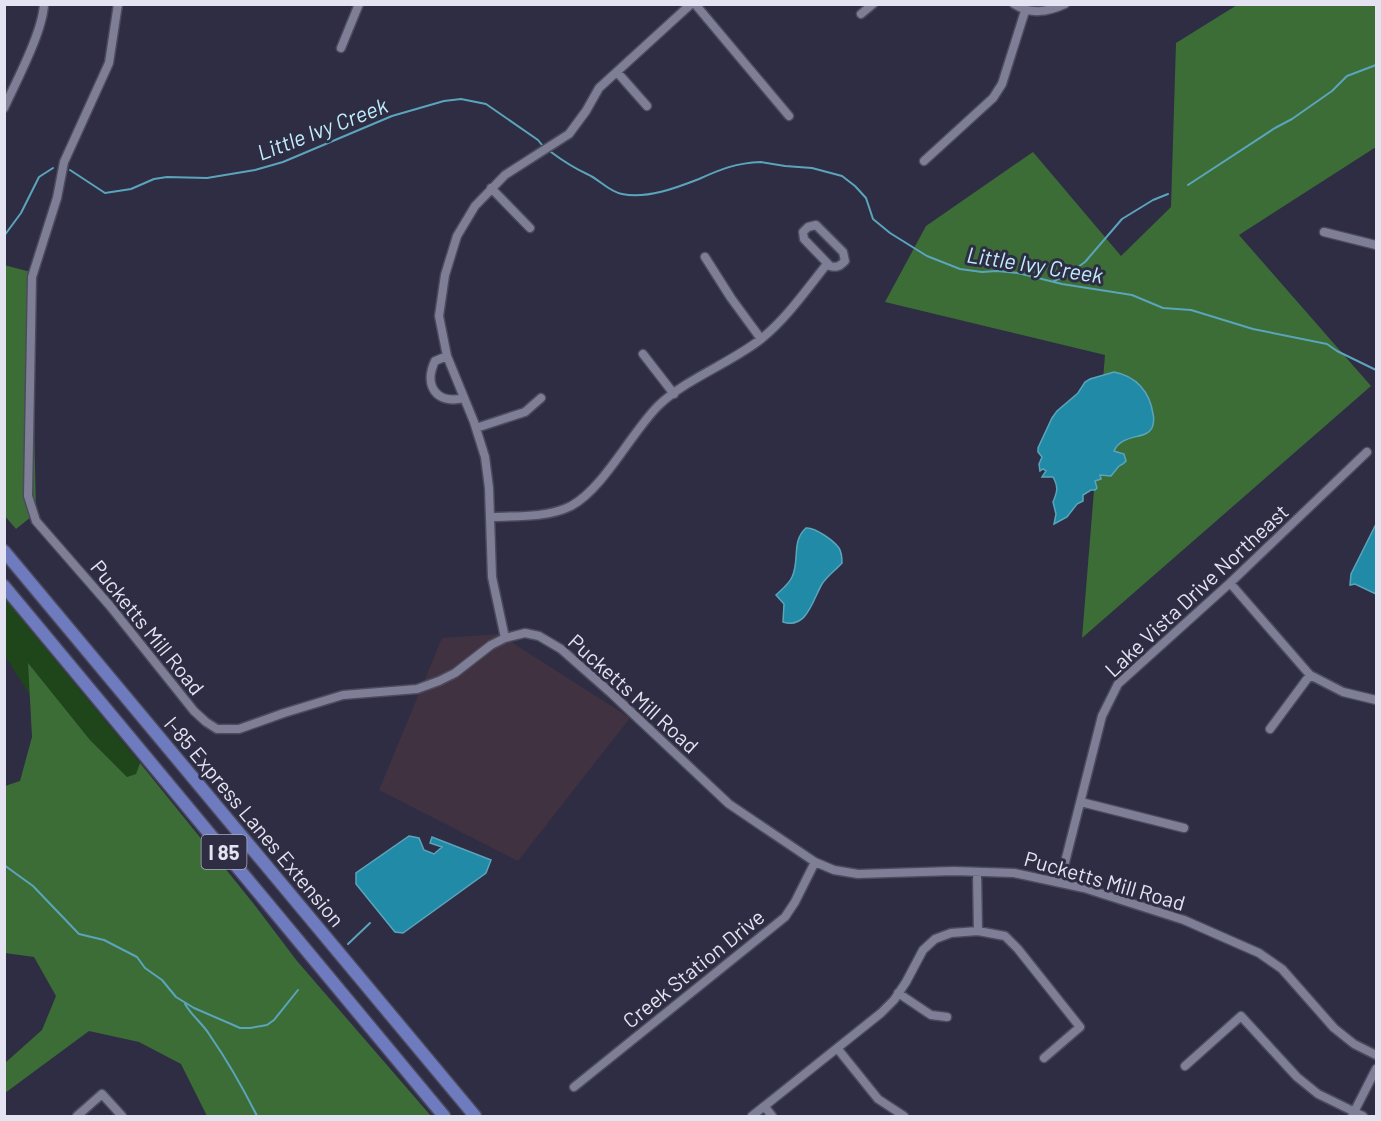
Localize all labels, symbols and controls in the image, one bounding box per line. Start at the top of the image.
water label: Little Ivy Creek [253,91,391,165]
water label: Little Ivy Creek [965,240,1105,288]
street label: Lake Vista Drive Northeast [1099,499,1293,681]
street label: Pucketts Mill Road [86,555,210,699]
street label: Pucketts Mill Road [564,628,704,758]
street label: I-85 Express Lanes Extension [160,711,350,931]
road number: I 85 [202,835,246,869]
street label: Pucketts Mill Road [1022,845,1188,915]
street label: Creek Station Drive [617,903,769,1033]

